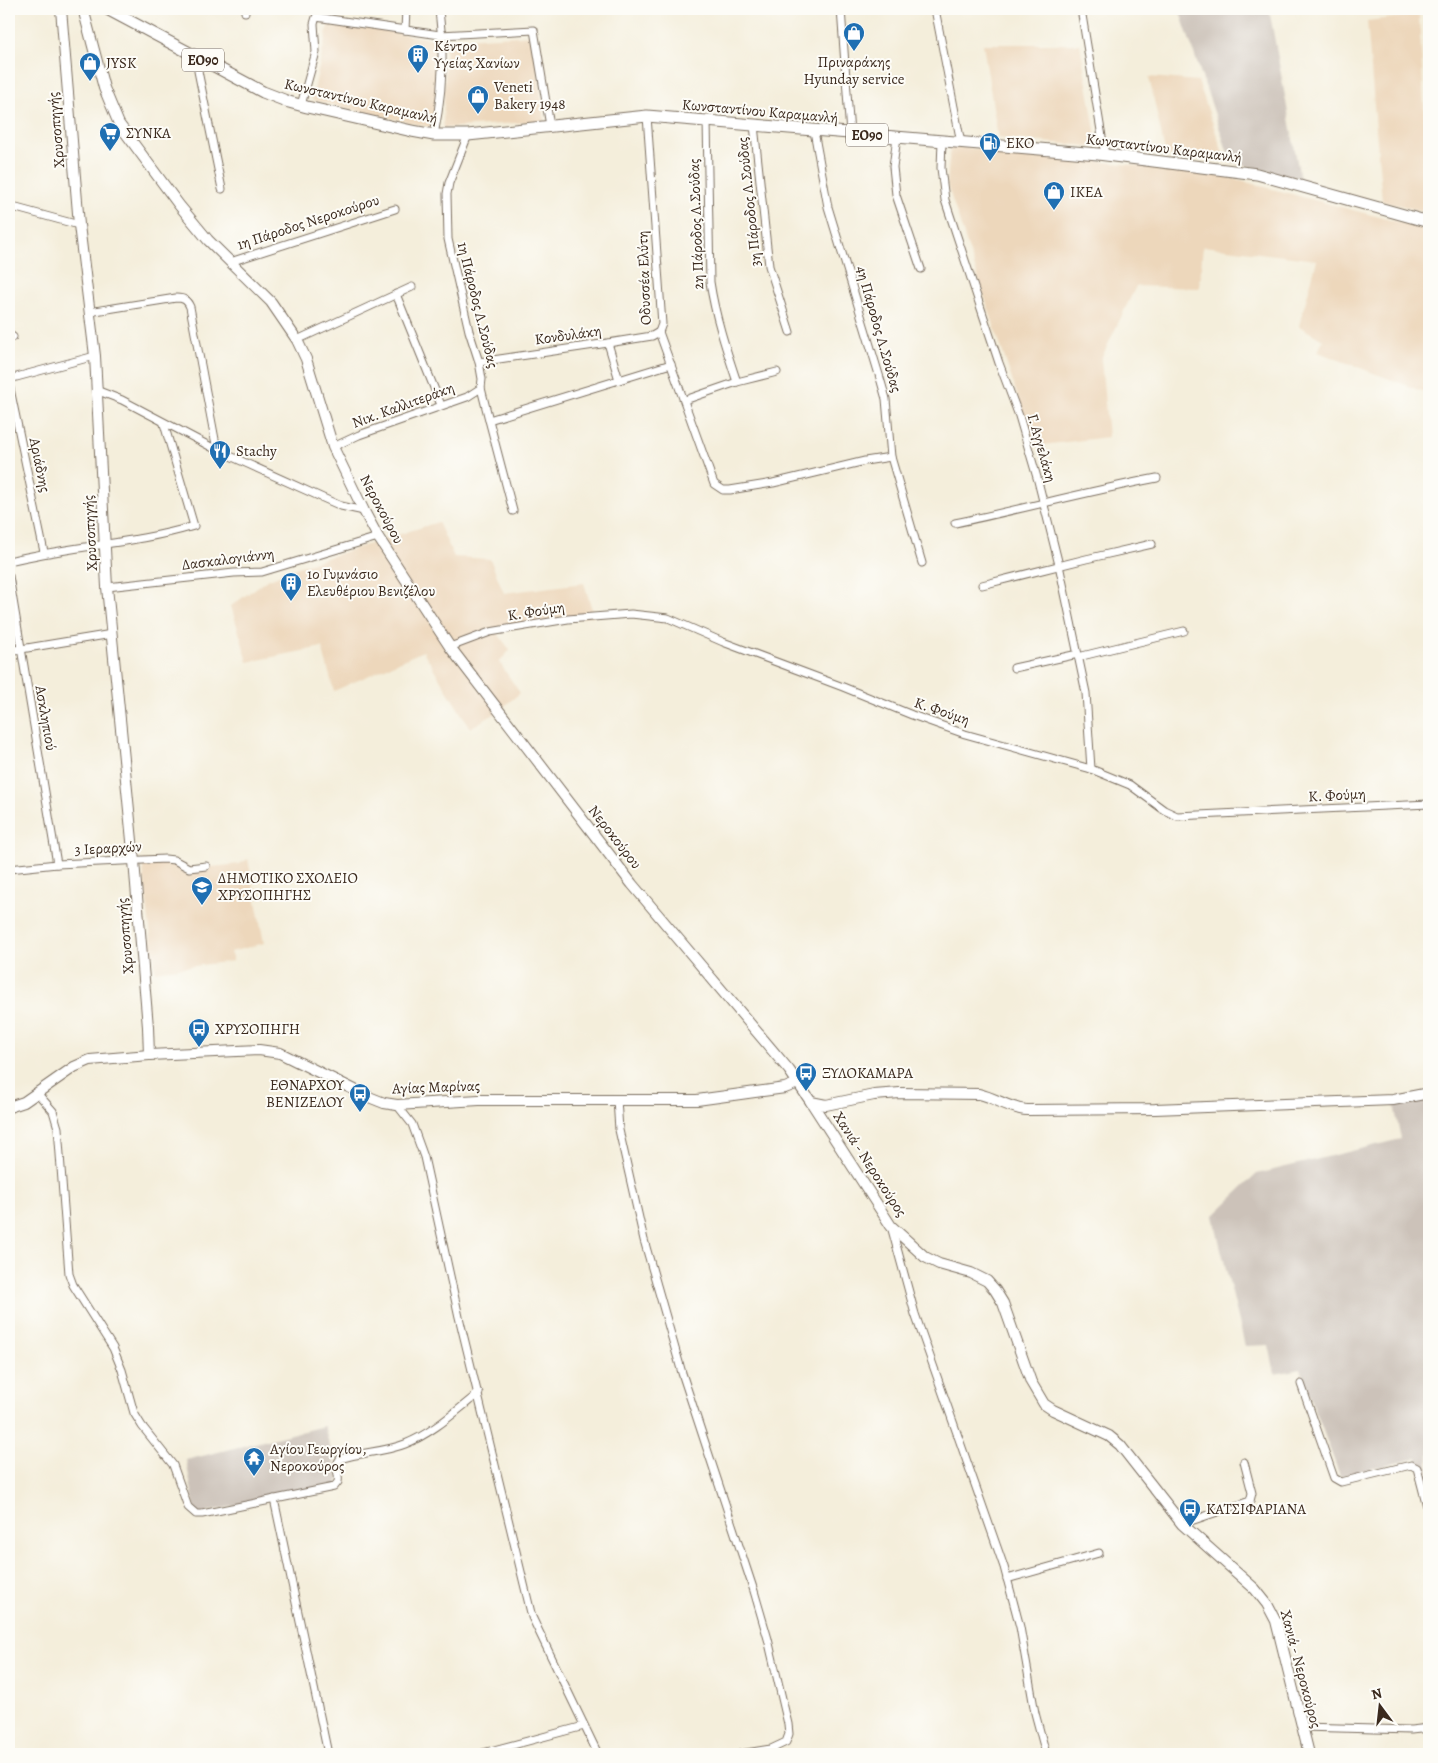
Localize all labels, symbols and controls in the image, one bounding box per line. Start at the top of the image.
shop icon: Πριναράκης Hyunday service [842,21,866,52]
place label: Κέντρο Υγείας Χανίων [433,36,520,73]
building icon: Κέντρο Υγείας Χανίων [406,43,430,74]
road number: ΕΟ90 [182,48,224,72]
shop icon: JYSK [78,51,102,82]
place label: Πριναράκης Hyunday service [804,52,905,89]
place label: JYSK [106,53,137,73]
street label: Κωνσταντίνου Καραμανλή [282,74,440,128]
place label: Veneti Bakery 1948 [493,77,565,114]
shop icon: Veneti Bakery 1948 [466,84,490,115]
street label: Χρυσοπηγής [43,91,69,169]
street label: Κωνσταντίνου Καραμανλή [681,94,839,128]
supermarket icon: ΣΥΝΚΑ [98,121,122,152]
place label: ΣΥΝΚΑ [126,123,171,143]
road number: ΕΟ90 [846,124,888,146]
street label: Κωνσταντίνου Καραμανλή [1085,129,1243,167]
fuel station icon: EKO [978,131,1002,162]
place label: EKO [1006,133,1034,153]
street label: 3η Πάροδος Λ.Σούδας [732,136,766,268]
street label: 2η Πάροδος Λ.Σούδας [684,158,708,290]
shop icon: IKEA [1042,180,1066,211]
place label: IKEA [1070,182,1103,202]
street label: 1η Πάροδος Νεροκούρου [234,190,382,254]
street label: Οδυσσέα Ελύτη [632,230,656,326]
street label: 1η Πάροδος Λ.Σούδας [453,240,503,370]
street label: 4η Πάροδος Λ.Σούδας [851,263,907,395]
street label: Κονδυλάκη [533,320,603,350]
street label: Νικ. Καλλιτεράκη [349,377,457,433]
street label: Γ. Αγγελάκη [1023,411,1061,485]
street label: Αριάδνης [24,435,56,494]
restaurant icon: Stachy [208,439,232,470]
place label: Stachy [236,441,277,461]
street label: Νεροκούρου [355,471,409,547]
street label: Χρυσοπηγής [78,494,102,572]
street label: Δασκαλογιάννη [181,543,275,575]
place label: 1ο Γυμνάσιο Ελευθέριου Βενιζέλου [307,564,435,601]
building icon: 1ο Γυμνάσιο Ελευθέριου Βενιζέλου [279,571,303,602]
street label: Κ. Φούμη [506,597,566,625]
street label: Ασκληπιού [30,683,62,752]
street label: Κ. Φούμη [912,692,972,730]
street label: Κ. Φούμη [1308,784,1366,806]
street label: Νεροκούρου [584,801,646,873]
street label: 3 Ιεραρχών [74,836,142,860]
place label: ΔΗΜΟΤΙΚΟ ΣΧΟΛΕΙΟ ΧΡΥΣΟΠΗΓΗΣ [218,868,358,905]
school or university icon: ΔΗΜΟΤΙΚΟ ΣΧΟΛΕΙΟ ΧΡΥΣΟΠΗΓΗΣ [190,875,214,906]
street label: Χρυσοπηγής [112,897,138,975]
bus stop icon: ΧΡΥΣΟΠΗΓΗ [187,1017,211,1048]
place label: ΧΡΥΣΟΠΗΓΗ [215,1019,300,1039]
bus stop icon: ΞΥΛΟΚΑΜΑΡΑ [794,1061,818,1092]
place label: ΞΥΛΟΚΑΜΑΡΑ [822,1063,913,1083]
place label: ΕΘΝΑΡΧΟΥ ΒΕΝΙΖΕΛΟΥ [266,1075,345,1112]
street label: Αγίας Μαρίνας [391,1075,480,1099]
bus stop icon: ΕΘΝΑΡΧΟΥ ΒΕΝΙΖΕΛΟΥ [348,1082,372,1113]
street label: Χανιά - Νεροκούρος [829,1108,911,1220]
place label: Αγίου Γεωργίου, Νεροκούρος [269,1439,367,1476]
temple icon: Αγίου Γεωργίου, Νεροκούρος [242,1446,266,1477]
bus stop icon: ΚΑΤΣΙΦΑΡΙΑΝΑ [1178,1497,1202,1528]
place label: ΚΑΤΣΙΦΑΡΙΑΝΑ [1206,1499,1306,1519]
street label: Χανιά - Νεροκούρος [1276,1608,1326,1730]
north arrow [1356,1680,1406,1730]
text: N [1369,1683,1384,1704]

